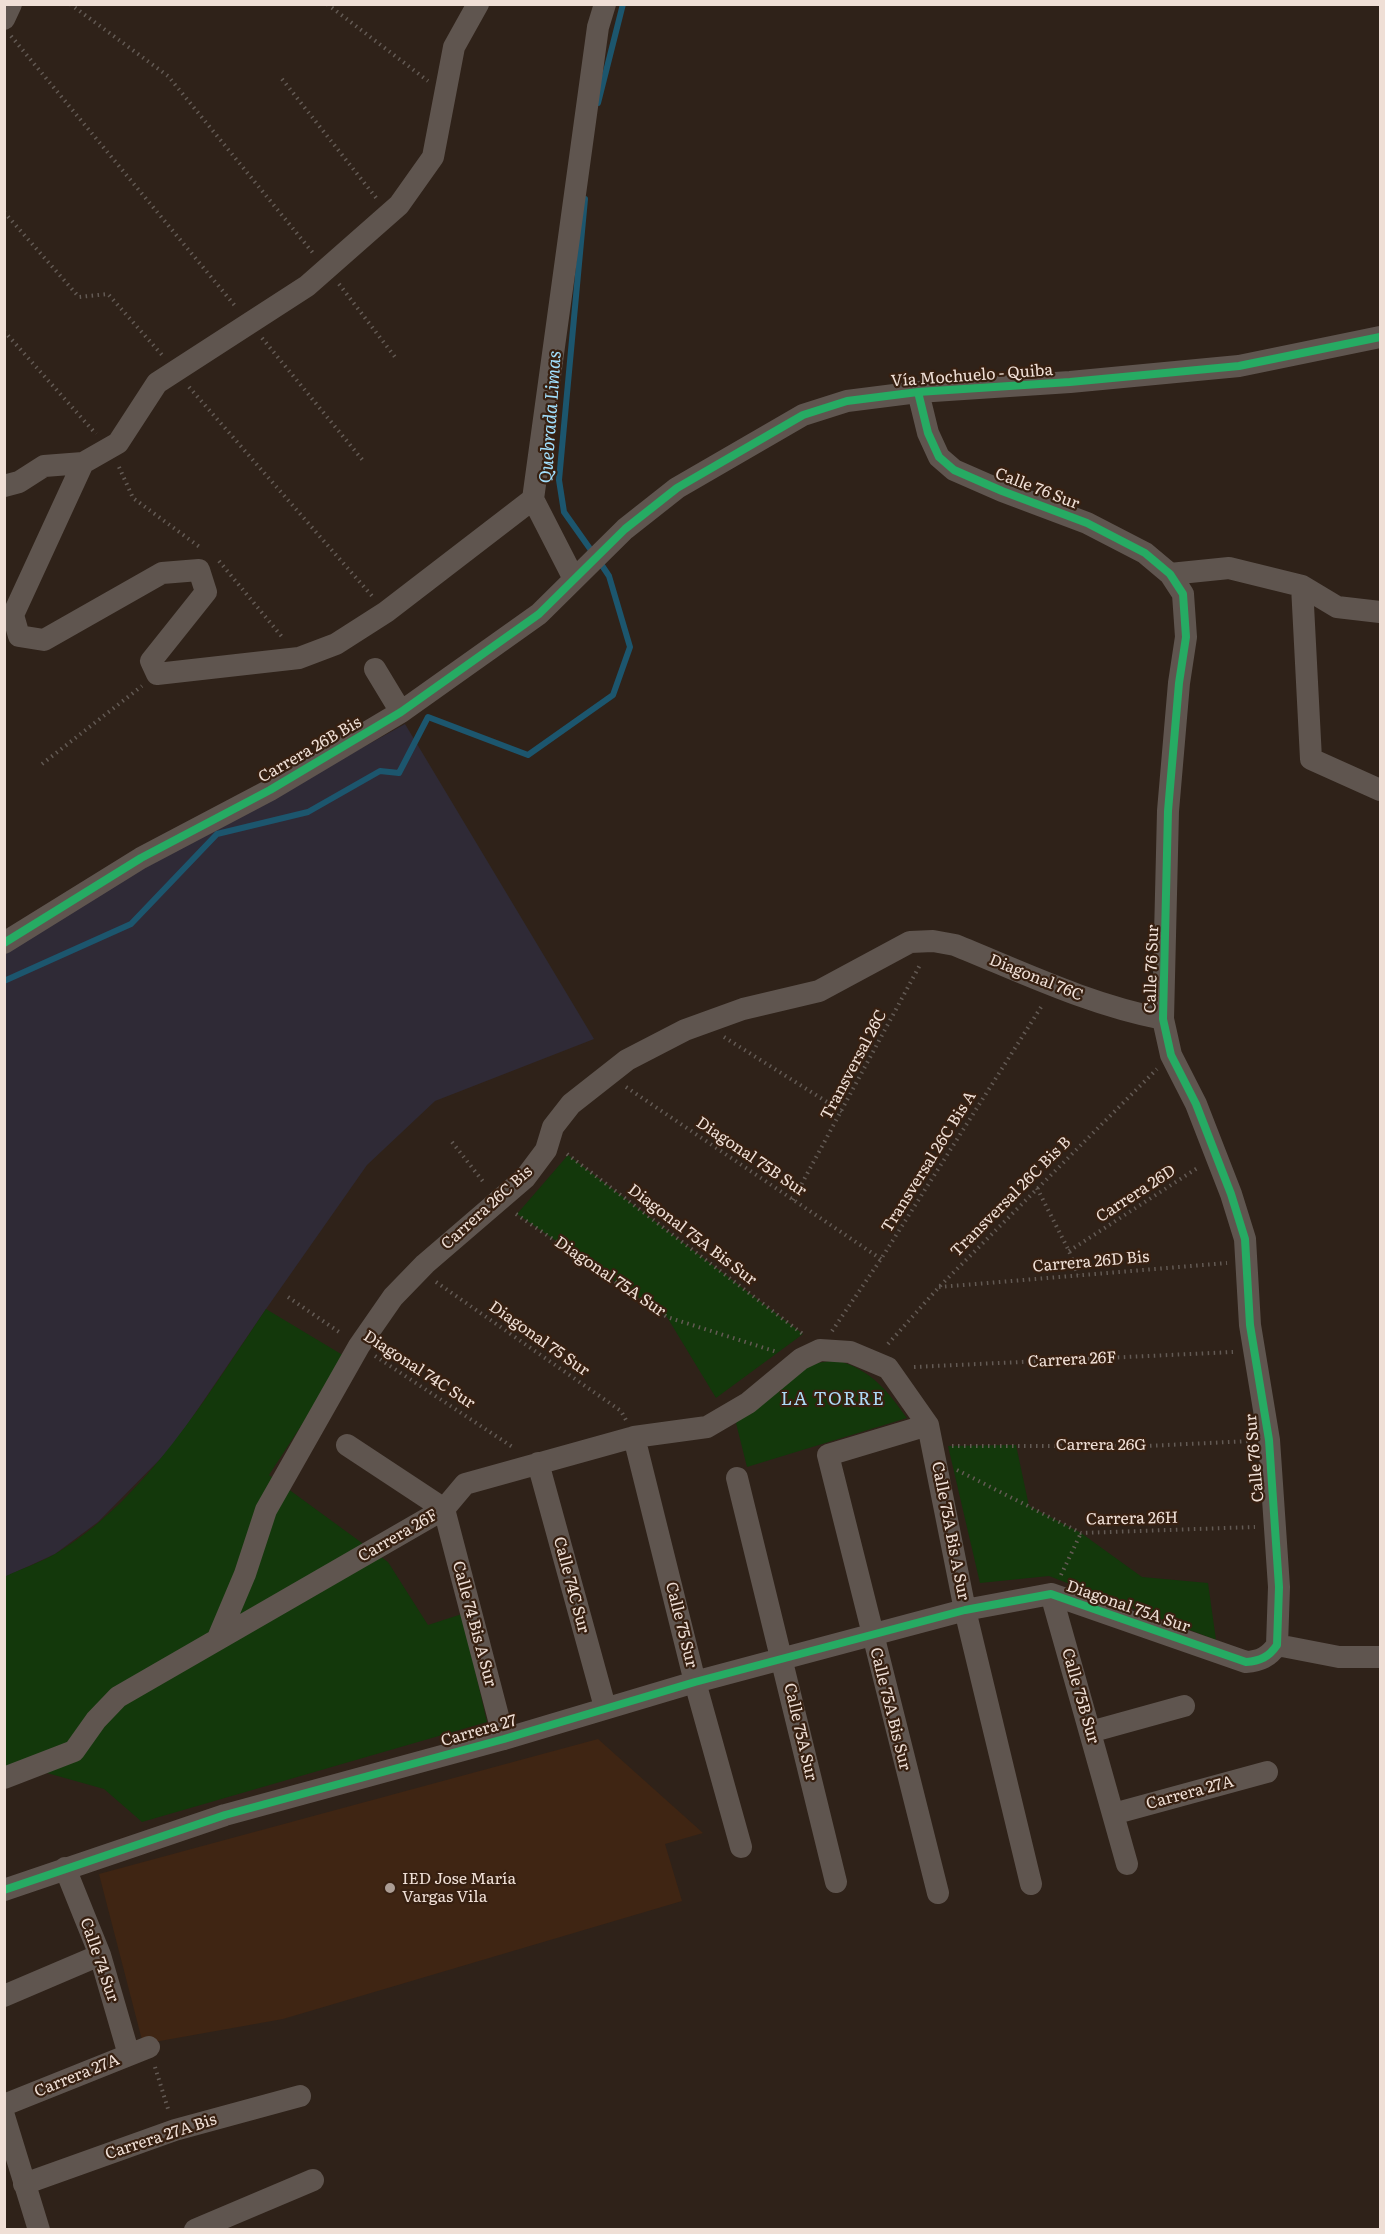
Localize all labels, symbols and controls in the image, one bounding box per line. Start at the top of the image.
water label: Quebrada Limas [536,350,566,484]
street label: Vía Mochuelo - Quiba [890,361,1054,391]
street label: Calle 76 Sur [992,464,1082,514]
street label: Carrera 26B Bis [255,713,365,787]
street label: Calle 76 Sur [1141,924,1163,1014]
street label: Diagonal 76C [986,950,1086,1006]
street label: Transversal 26C [817,1007,891,1123]
street label: Transversal 26C Bis A [878,1088,980,1236]
street label: Diagonal 75B Sur [692,1113,810,1201]
street label: Transversal 26C Bis B [947,1133,1075,1261]
street label: Carrera 26D [1093,1161,1179,1227]
street label: Carrera 26C Bis [437,1162,537,1254]
street label: Diagonal 75A Bis Sur [624,1180,760,1290]
street label: Diagonal 75A Sur [551,1233,669,1321]
street label: Carrera 26D Bis [1032,1247,1150,1277]
street label: Diagonal 75 Sur [485,1297,593,1381]
street label: Diagonal 74C Sur [360,1327,478,1413]
street label: Carrera 26F [1027,1348,1117,1372]
district label: LA TORRE [781,1389,885,1411]
street label: Calle 76 Sur [1242,1413,1268,1503]
street label: Carrera 26G [1056,1435,1146,1455]
street label: Calle 75A Bis A Sur [927,1460,973,1602]
street label: Carrera 26F [355,1506,441,1566]
street label: Carrera 26H [1086,1509,1178,1529]
street label: Calle 74C Sur [549,1535,593,1635]
street label: Calle 74 Bis A Sur [448,1559,500,1689]
street label: Diagonal 75A Sur [1064,1577,1192,1637]
street label: Calle 75 Sur [661,1580,701,1670]
street label: Calle 75A Bis Sur [865,1646,915,1772]
street label: Calle 75B Sur [1057,1646,1103,1746]
street label: Calle 75A Sur [779,1681,821,1783]
street label: Carrera 27 [439,1711,519,1751]
street label: Carrera 27A [1144,1772,1236,1814]
place label: IED Jose María Vargas Vila [402,1869,516,1907]
marker: IED Jose María Vargas Vila [383,1881,397,1895]
street label: Calle 74 Sur [76,1915,122,2005]
street label: Carrera 27A [32,2050,122,2102]
street label: Carrera 27A Bis [103,2110,219,2164]

